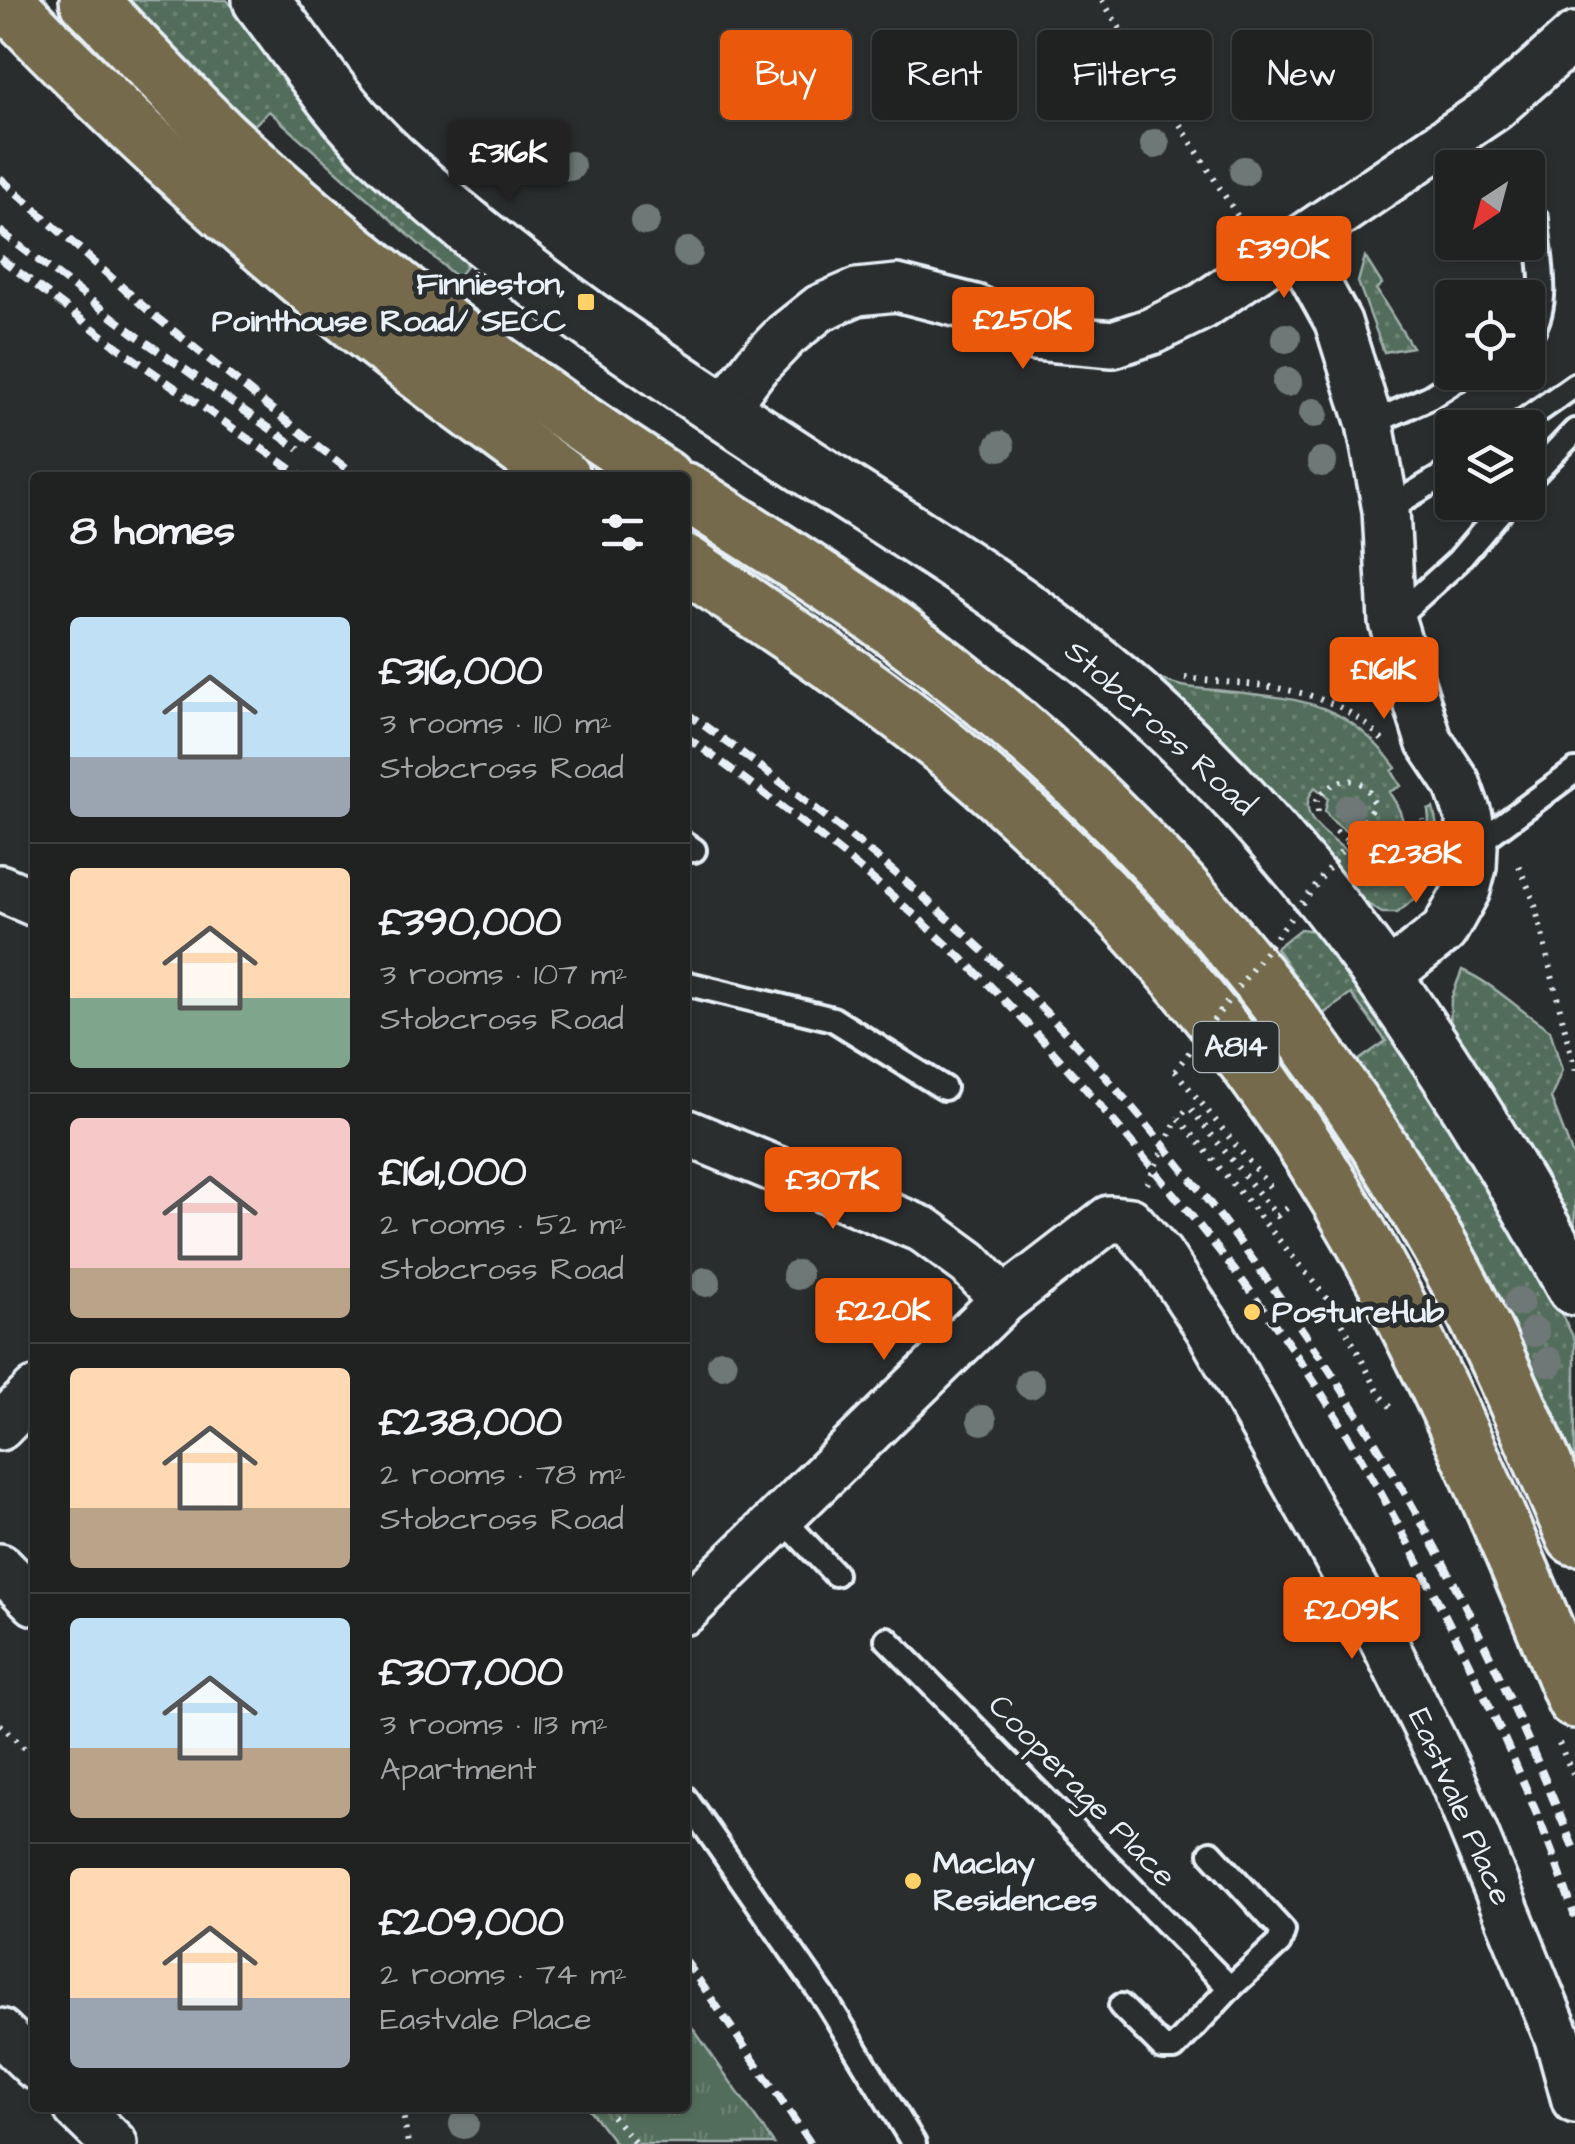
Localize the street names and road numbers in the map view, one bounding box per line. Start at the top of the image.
street label: Stobcross Road [1054,630,1266,826]
road number: A814 [1194,1022,1278,1072]
street label: Cooperage Place [978,1684,1186,1898]
street label: Eastvale Place [1396,1701,1524,1913]

